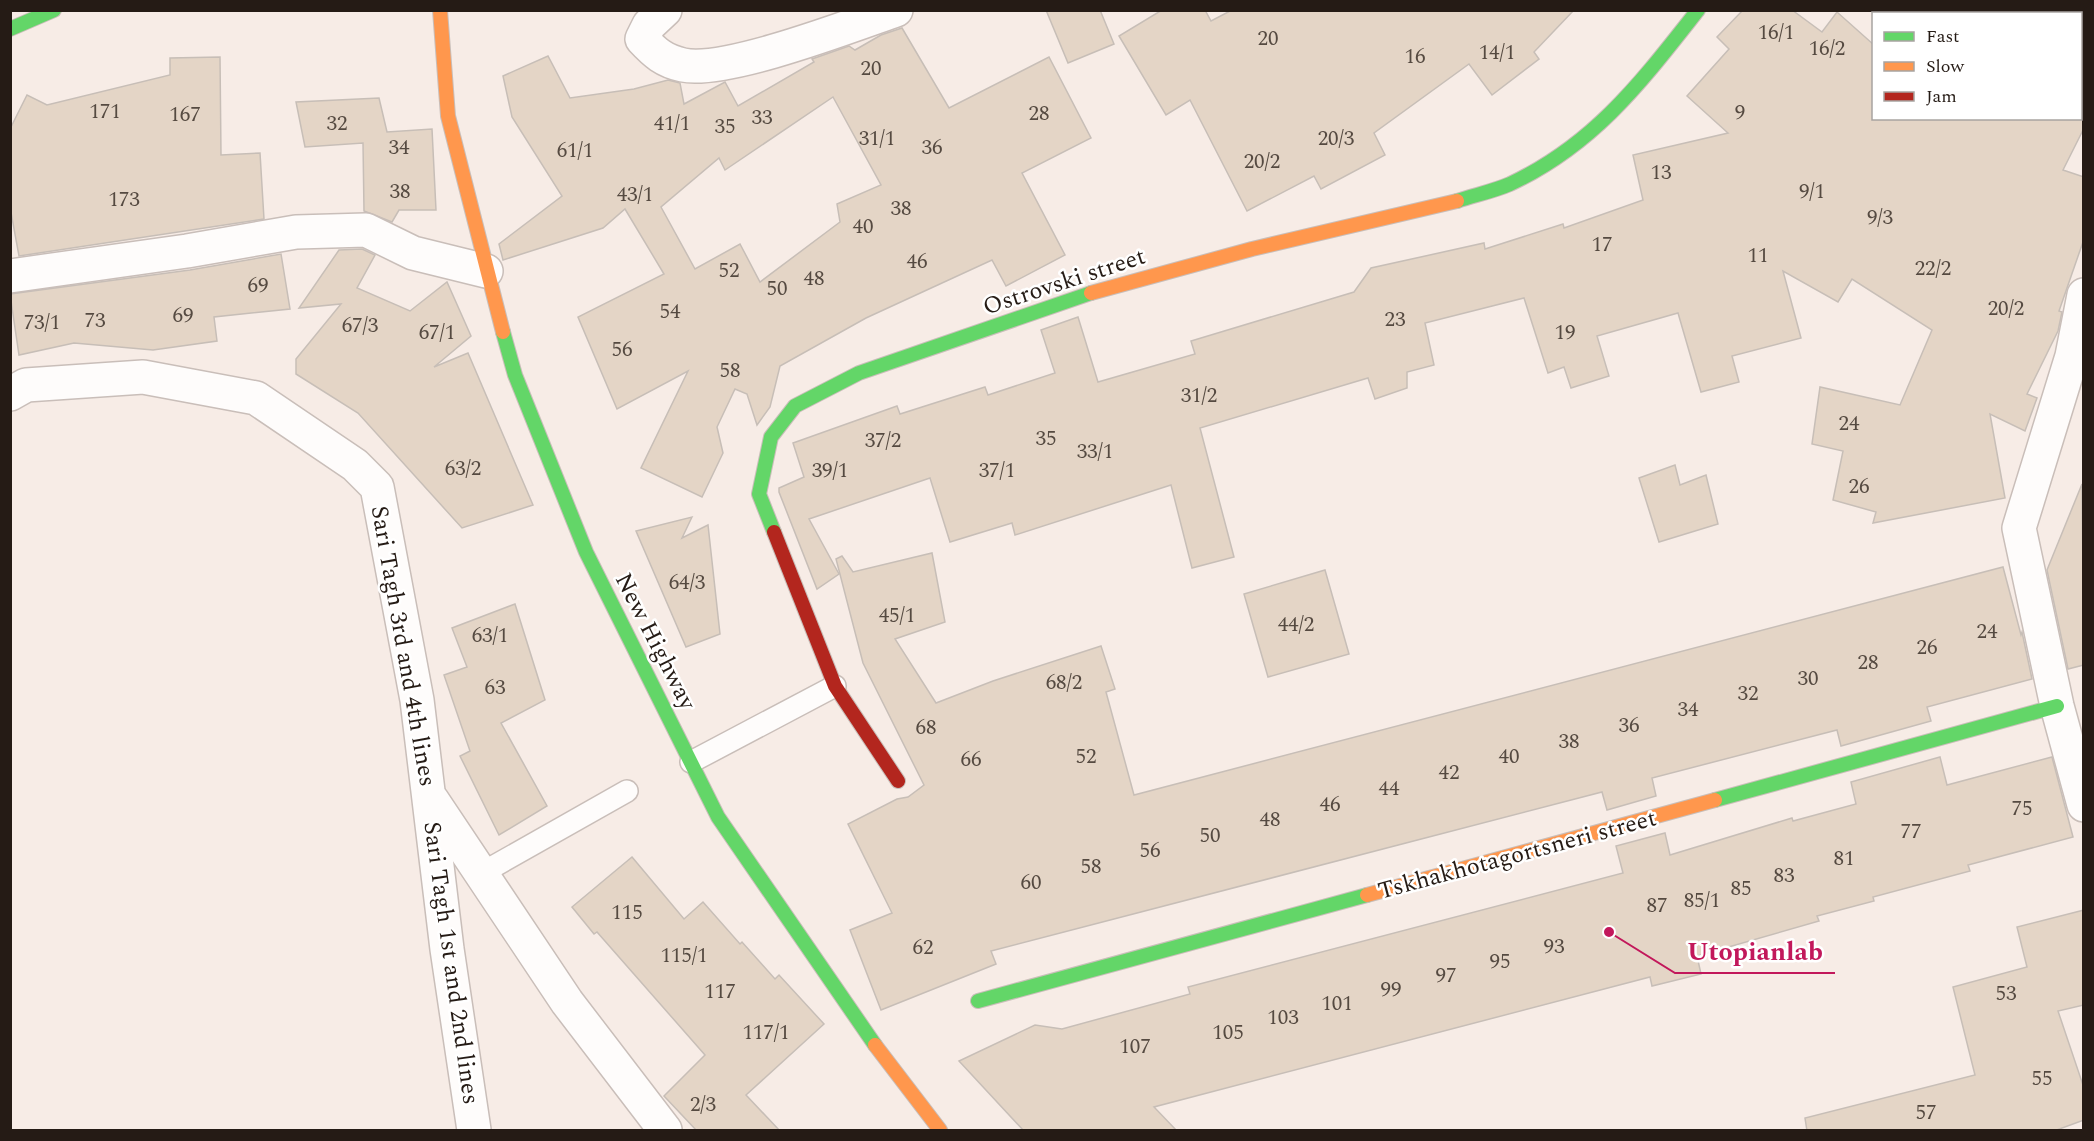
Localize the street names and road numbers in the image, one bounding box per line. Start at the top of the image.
street label: Ostrovski street [978,239,1150,325]
street label: Sari Tagh 3rd and 4th lines [361,503,445,789]
street label: New Highway [605,567,706,718]
street label: Tskhakhotagortsneri street [1374,800,1661,910]
street label: Sari Tagh 1st and 2nd lines [413,819,489,1107]

